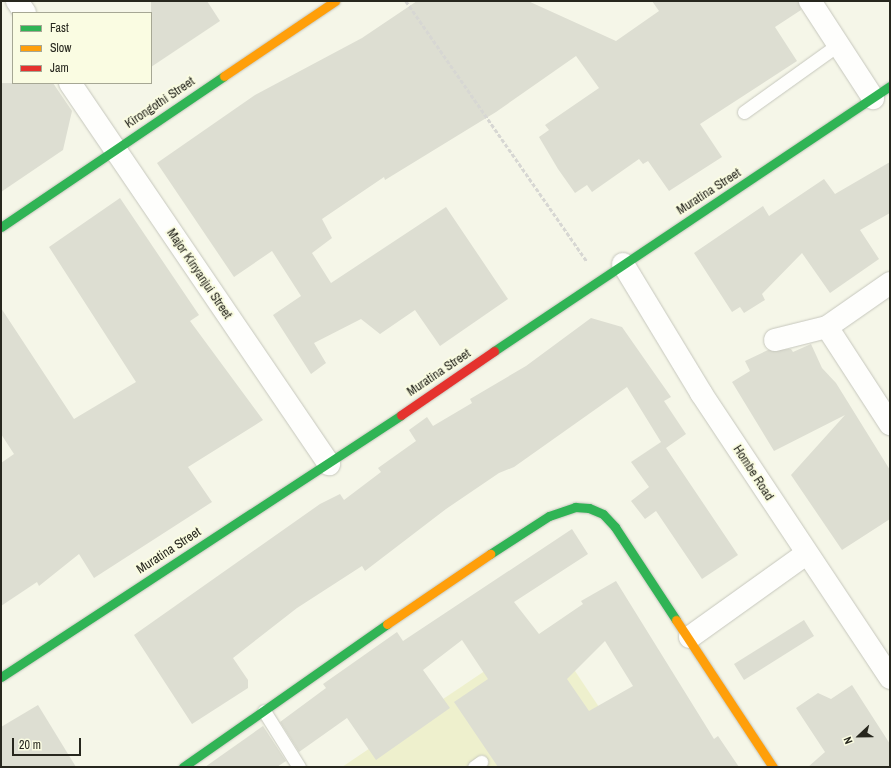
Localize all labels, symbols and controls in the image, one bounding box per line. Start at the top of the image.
legend [12,12,152,84]
text: Fast [50,20,69,36]
text: Slow [50,40,71,56]
text: Jam [50,60,69,76]
street label: Kirongothi Street [122,74,198,132]
street label: Muratina Street [674,165,744,219]
street label: Major Kinyanjui Street [163,226,235,322]
street label: Muratina Street [404,346,474,400]
street label: Hombe Road [729,442,777,504]
street label: Muratina Street [134,524,204,578]
north arrow [839,716,879,756]
scale bar [14,730,83,756]
text: N [840,735,856,746]
text: 20 m [19,737,41,753]

